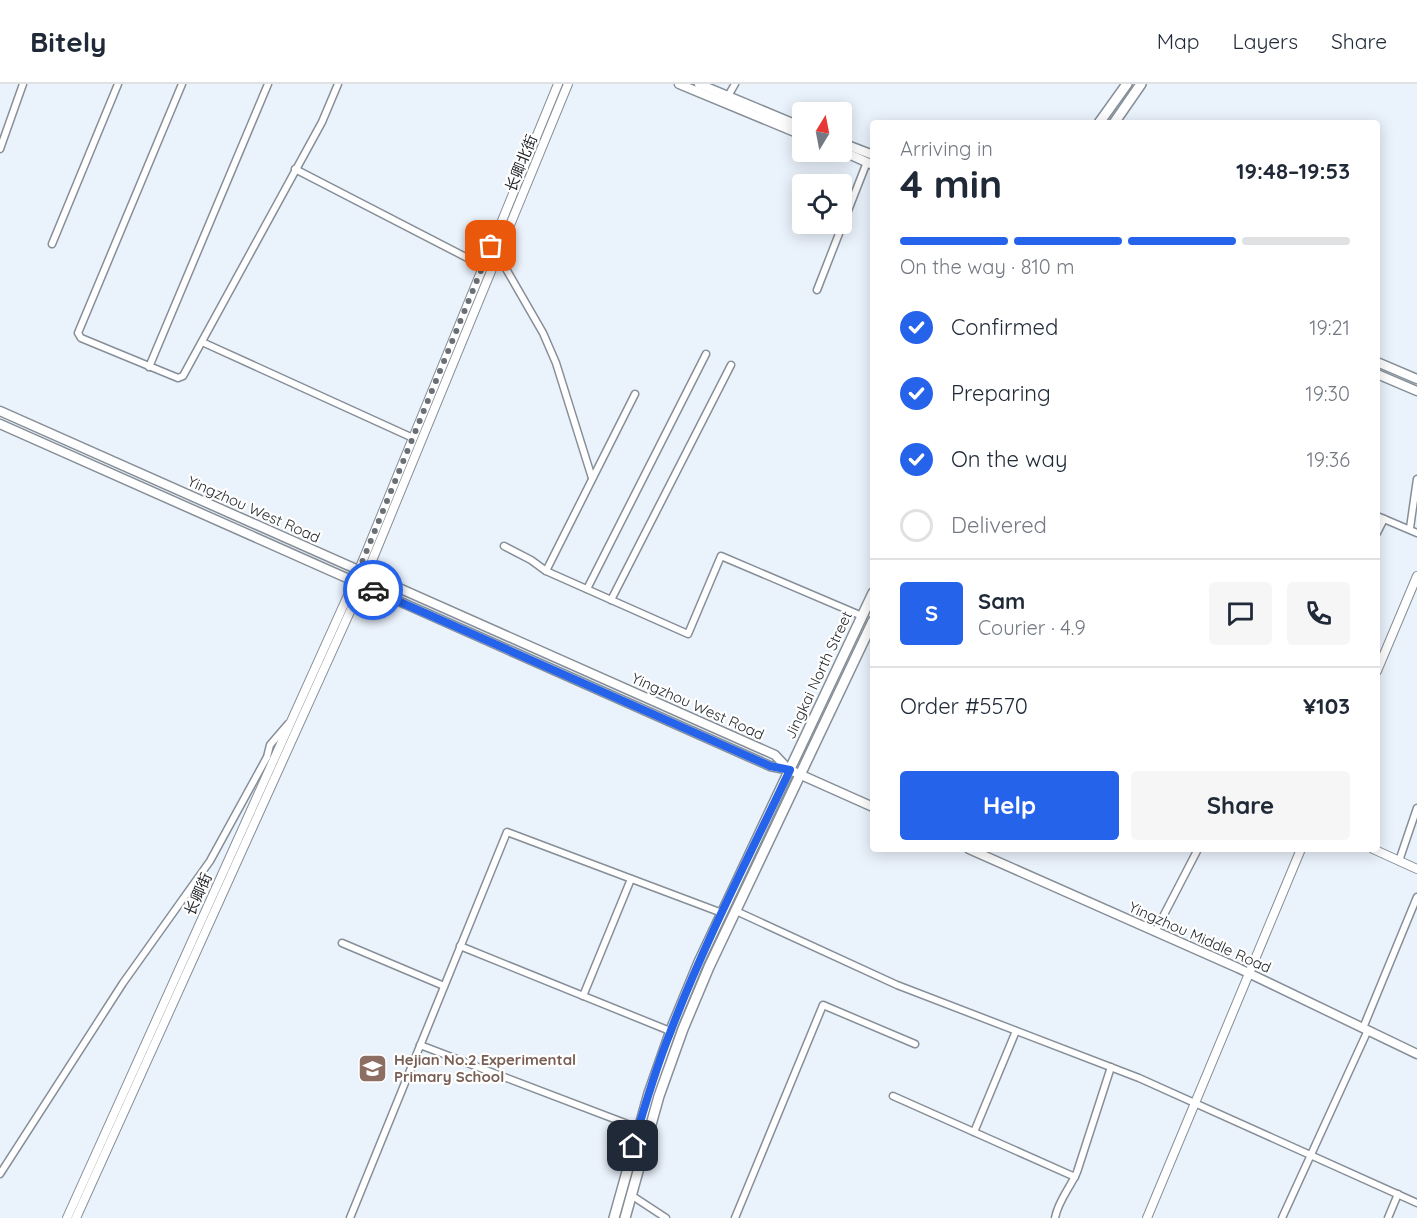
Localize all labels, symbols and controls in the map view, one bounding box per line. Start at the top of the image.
text: Bitely [30,24,106,59]
text: Map [1157,28,1200,54]
text: Layers [1233,28,1298,54]
text: Share [1331,28,1387,54]
north arrow [792,102,852,162]
map controls [792,102,852,234]
street label: 长卿北街 [501,132,541,194]
text: Arriving in [900,136,993,161]
text: 19:48–19:53 [1236,157,1350,185]
text: 4 min [900,159,1002,208]
button: locate [792,174,852,234]
pin [465,220,516,271]
icon: bag [474,229,507,262]
text: On the way · 810 m [900,254,1074,279]
icon: check [900,311,933,344]
text: Confirmed [951,313,1058,341]
text: 19:21 [1309,315,1350,340]
icon: check [900,377,933,410]
text: Preparing [951,379,1051,407]
text: 19:30 [1305,381,1350,406]
icon: check [900,443,933,476]
text: On the way [951,445,1067,473]
text: 19:36 [1306,447,1350,472]
street label: Yingzhou West Road [185,471,323,547]
text: Delivered [951,511,1047,539]
courier [343,560,403,620]
icon: car [357,574,390,607]
button: chat [1209,582,1272,645]
button: phone [1287,582,1350,645]
text: Sam [978,587,1025,615]
text: S [925,599,938,627]
street label: Jingkai North Street [780,608,856,742]
text: Courier · 4.9 [978,615,1086,640]
street label: Yingzhou West Road [629,668,767,744]
text: Order #5570 [900,692,1028,720]
text: ¥103 [1303,692,1350,720]
button: Help [900,771,1119,840]
button: Share [1131,771,1350,840]
street label: 长卿街 [180,870,216,918]
street label: Yingzhou Middle Road [1126,897,1274,977]
place label: Hejian No.2 Experimental Primary School [394,1050,576,1086]
school or university icon: Hejian No.2 Experimental Primary School [357,1052,389,1084]
pin [607,1120,658,1171]
icon: home [616,1129,649,1162]

